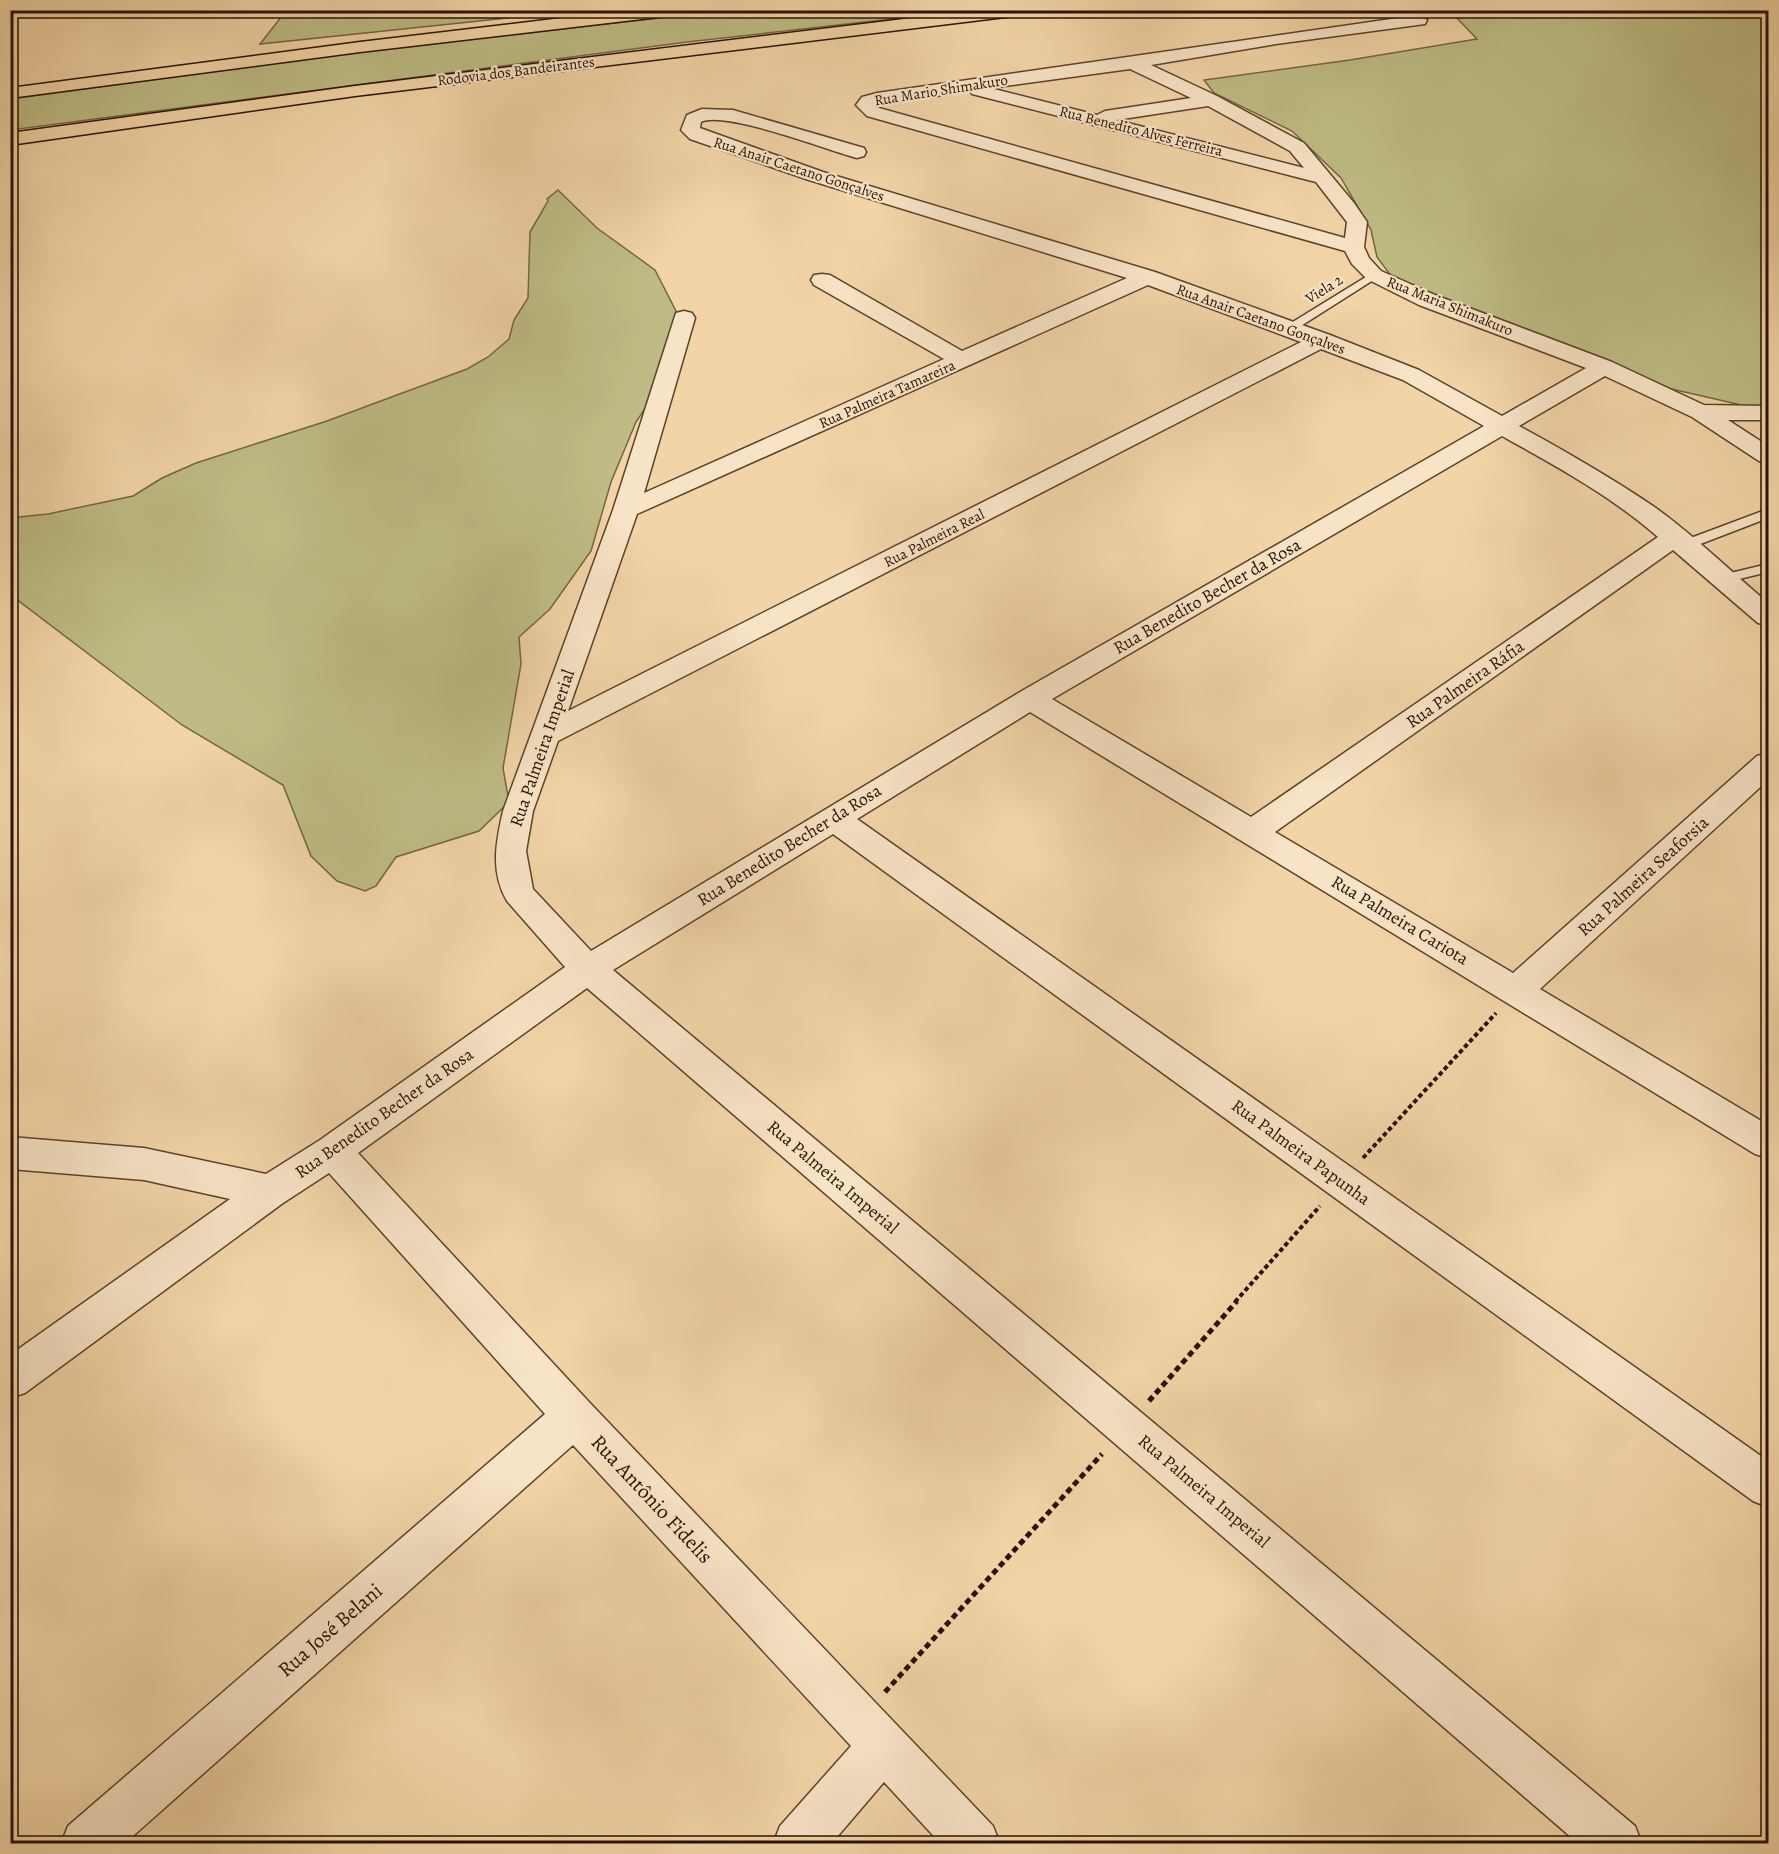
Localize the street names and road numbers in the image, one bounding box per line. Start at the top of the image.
street label: Rodovia dos Bandeirantes [436,51,596,91]
street label: Rua Mario Shimakuro [873,70,1009,110]
street label: Rua Benedito Alves Ferreira [1057,101,1225,161]
street label: Rua Anair Caetano Gonçalves [711,132,887,206]
street label: Viela 2 [1301,270,1346,309]
street label: Rua Maria Shimakuro [1384,272,1516,340]
street label: Rua Anair Caetano Gonçalves [1174,279,1348,359]
street label: Rua Palmeira Tamareira [816,355,958,433]
street label: Rua Palmeira Real [880,504,988,572]
street label: Rua Benedito Becher da Rosa [1109,532,1306,660]
street label: Rua Palmeira Ráfia [1401,634,1529,734]
street label: Rua Palmeira Imperial [504,666,580,830]
street label: Rua Benedito Becher da Rosa [692,778,886,912]
street label: Rua Palmeira Seaforsia [1572,810,1714,941]
street label: Rua Palmeira Cariota [1327,869,1474,971]
street label: Rua Benedito Becher da Rosa [290,1042,479,1184]
street label: Rua Palmeira Papunha [1227,1093,1376,1211]
street label: Rua Palmeira Imperial [762,1115,904,1240]
street label: Rua Antônio Fidelis [585,1428,719,1570]
street label: Rua Palmeira Imperial [1133,1429,1275,1554]
street label: Rua José Belani [272,1577,388,1683]

